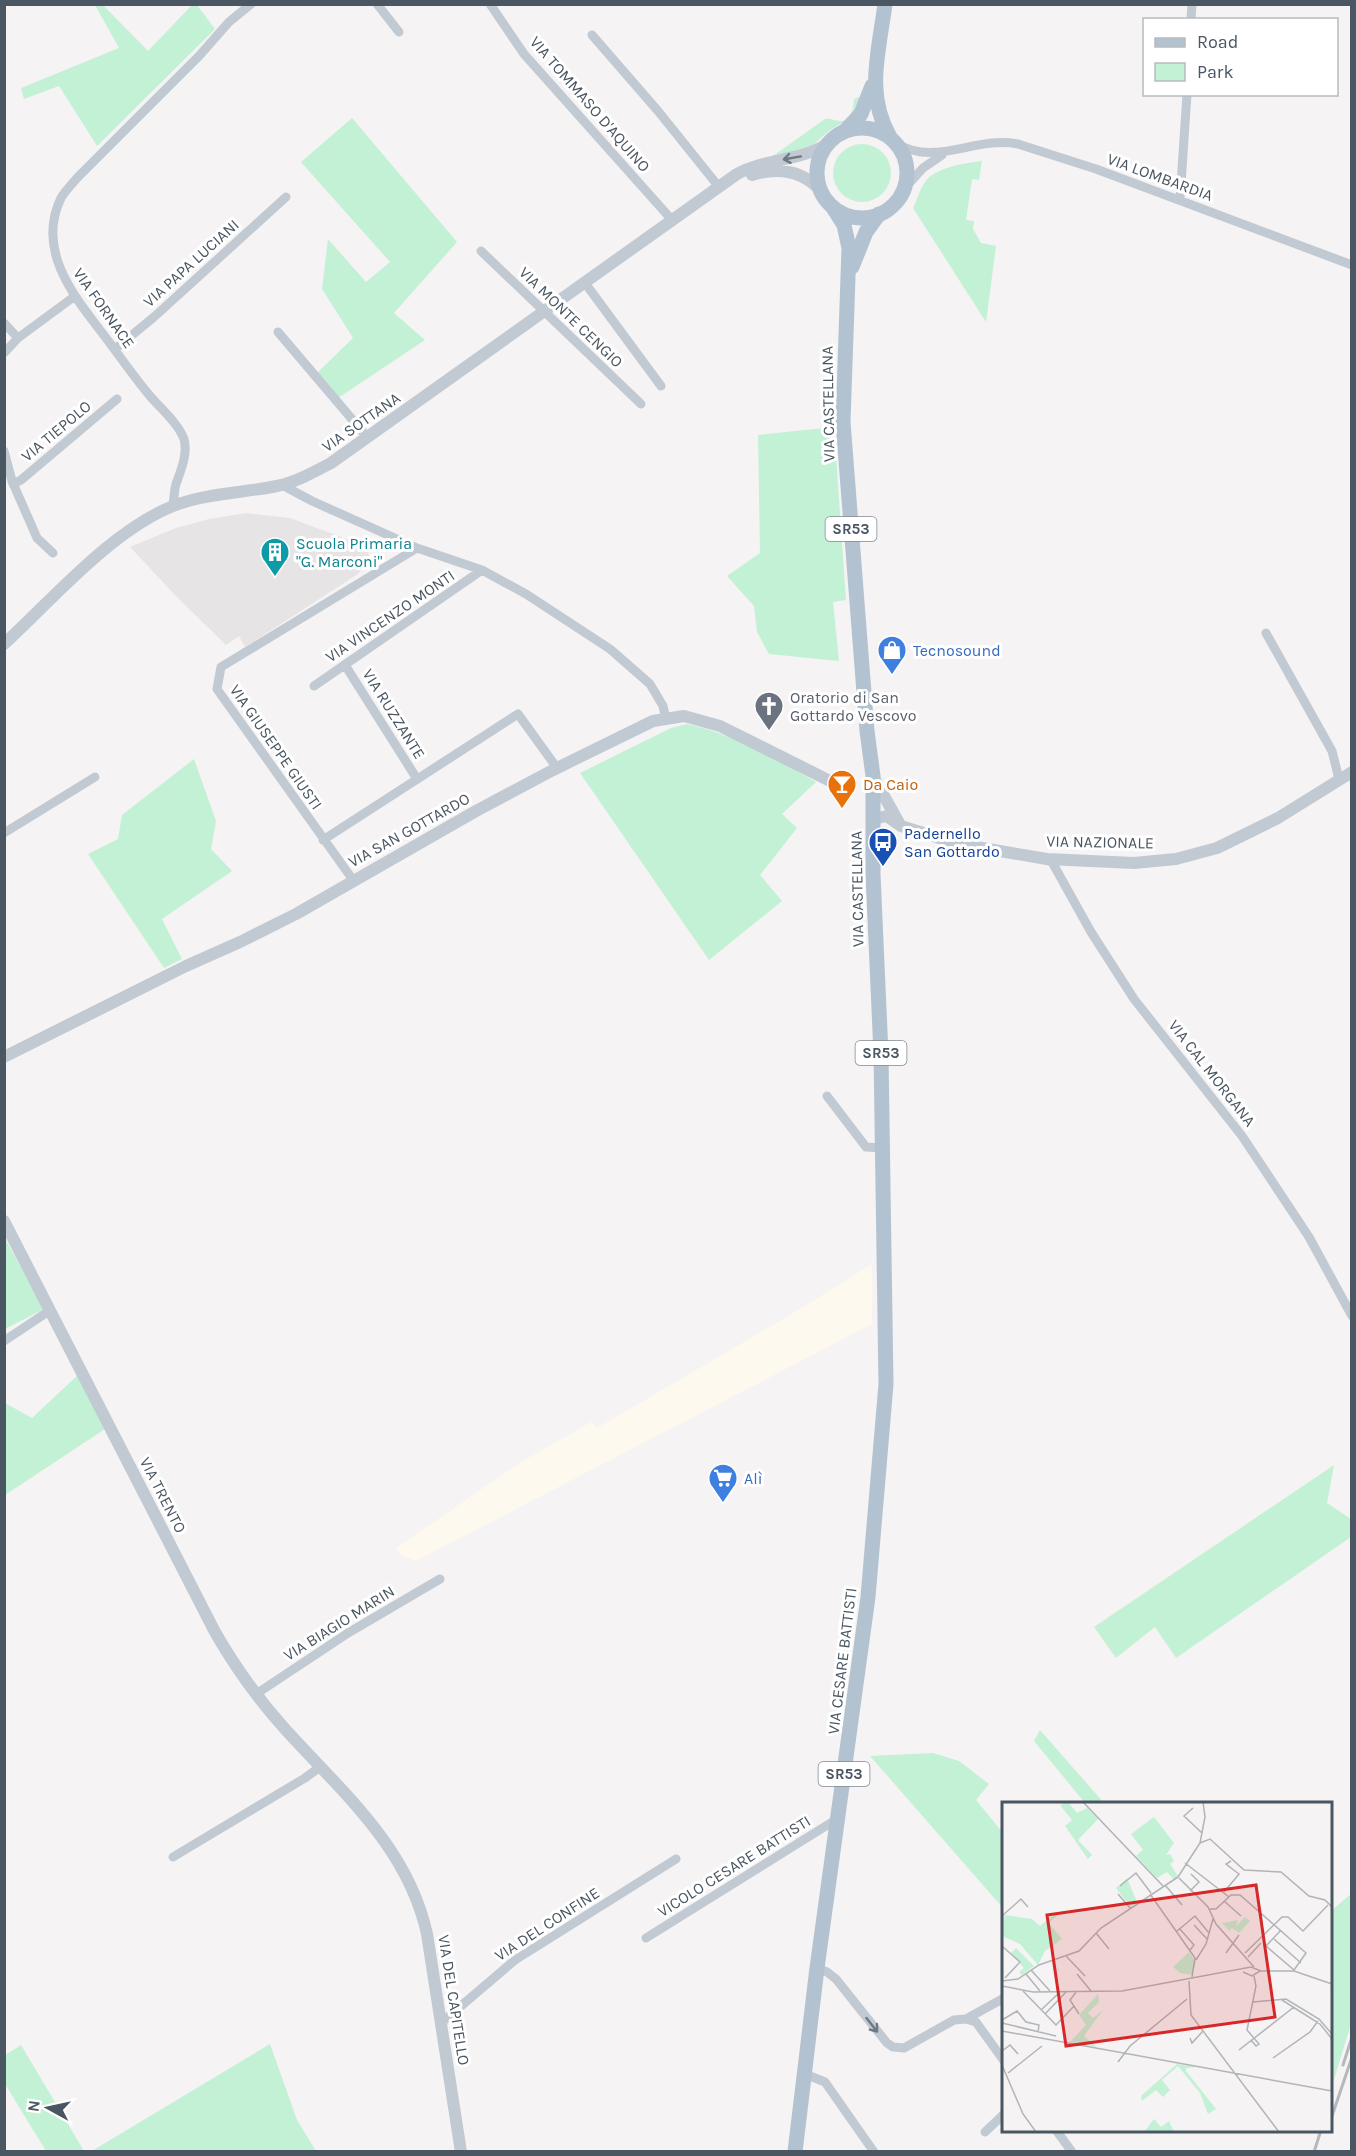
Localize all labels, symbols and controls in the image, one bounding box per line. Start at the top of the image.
legend [1143,18,1338,96]
text: Road [1197,31,1238,53]
street label: VIA TOMMASO D'AQUINO [526,32,654,176]
text: Park [1197,61,1234,83]
street label: VIA LOMBARDIA [1105,149,1215,205]
one-way arrow [783,152,803,163]
street label: VIA PAPA LUCIANI [139,215,243,311]
street label: VIA MONTE CENGIO [515,263,627,371]
street label: VIA FORNACE [69,264,139,352]
street label: VIA CASTELLANA [817,346,839,462]
street label: VIA SOTTANA [318,388,404,456]
street label: VIA TIEPOLO [17,396,95,466]
road number: SR53 [826,517,876,541]
place label: Scuola Primaria "G. Marconi" [296,534,412,571]
building icon: Scuola Primaria "G. Marconi" [259,536,291,578]
street label: VIA VINCENZO MONTI [322,566,458,666]
shop icon: Tecnosound [876,634,908,676]
place label: Tecnosound [913,641,1001,660]
street label: VIA RUZZANTE [359,665,429,763]
street label: VIA GIUSEPPE GIUSTI [226,681,326,813]
place label: Oratorio di San Gottardo Vescovo [790,688,917,725]
church icon: Oratorio di San Gottardo Vescovo [753,690,785,732]
bar icon: Da Caio [826,768,858,810]
place label: Da Caio [863,775,918,794]
street label: VIA SAN GOTTARDO [345,789,473,871]
place label: Padernello San Gottardo [904,824,1000,861]
bus stop icon: Padernello San Gottardo [867,826,899,868]
street label: VIA CASTELLANA [846,831,868,947]
street label: VIA NAZIONALE [1046,832,1154,852]
street label: VIA CAL MORGANA [1164,1016,1260,1130]
road number: SR53 [856,1041,906,1065]
street label: VIA TRENTO [136,1454,190,1536]
supermarket icon: Alì [707,1462,739,1504]
place label: Alì [744,1469,763,1488]
street label: VIA BIAGIO MARIN [280,1581,398,1665]
street label: VIA CESARE BATTISTI [824,1586,860,1736]
road number: SR53 [818,1762,870,1786]
inset map [1002,1802,1332,2132]
street label: VICOLO CESARE BATTISTI [654,1811,814,1921]
street label: VIA DEL CONFINE [491,1883,603,1965]
street label: VIA DEL CAPITELLO [434,1933,474,2067]
one-way arrow [866,2017,879,2033]
north arrow [18,2078,78,2138]
text: N [23,2099,44,2113]

